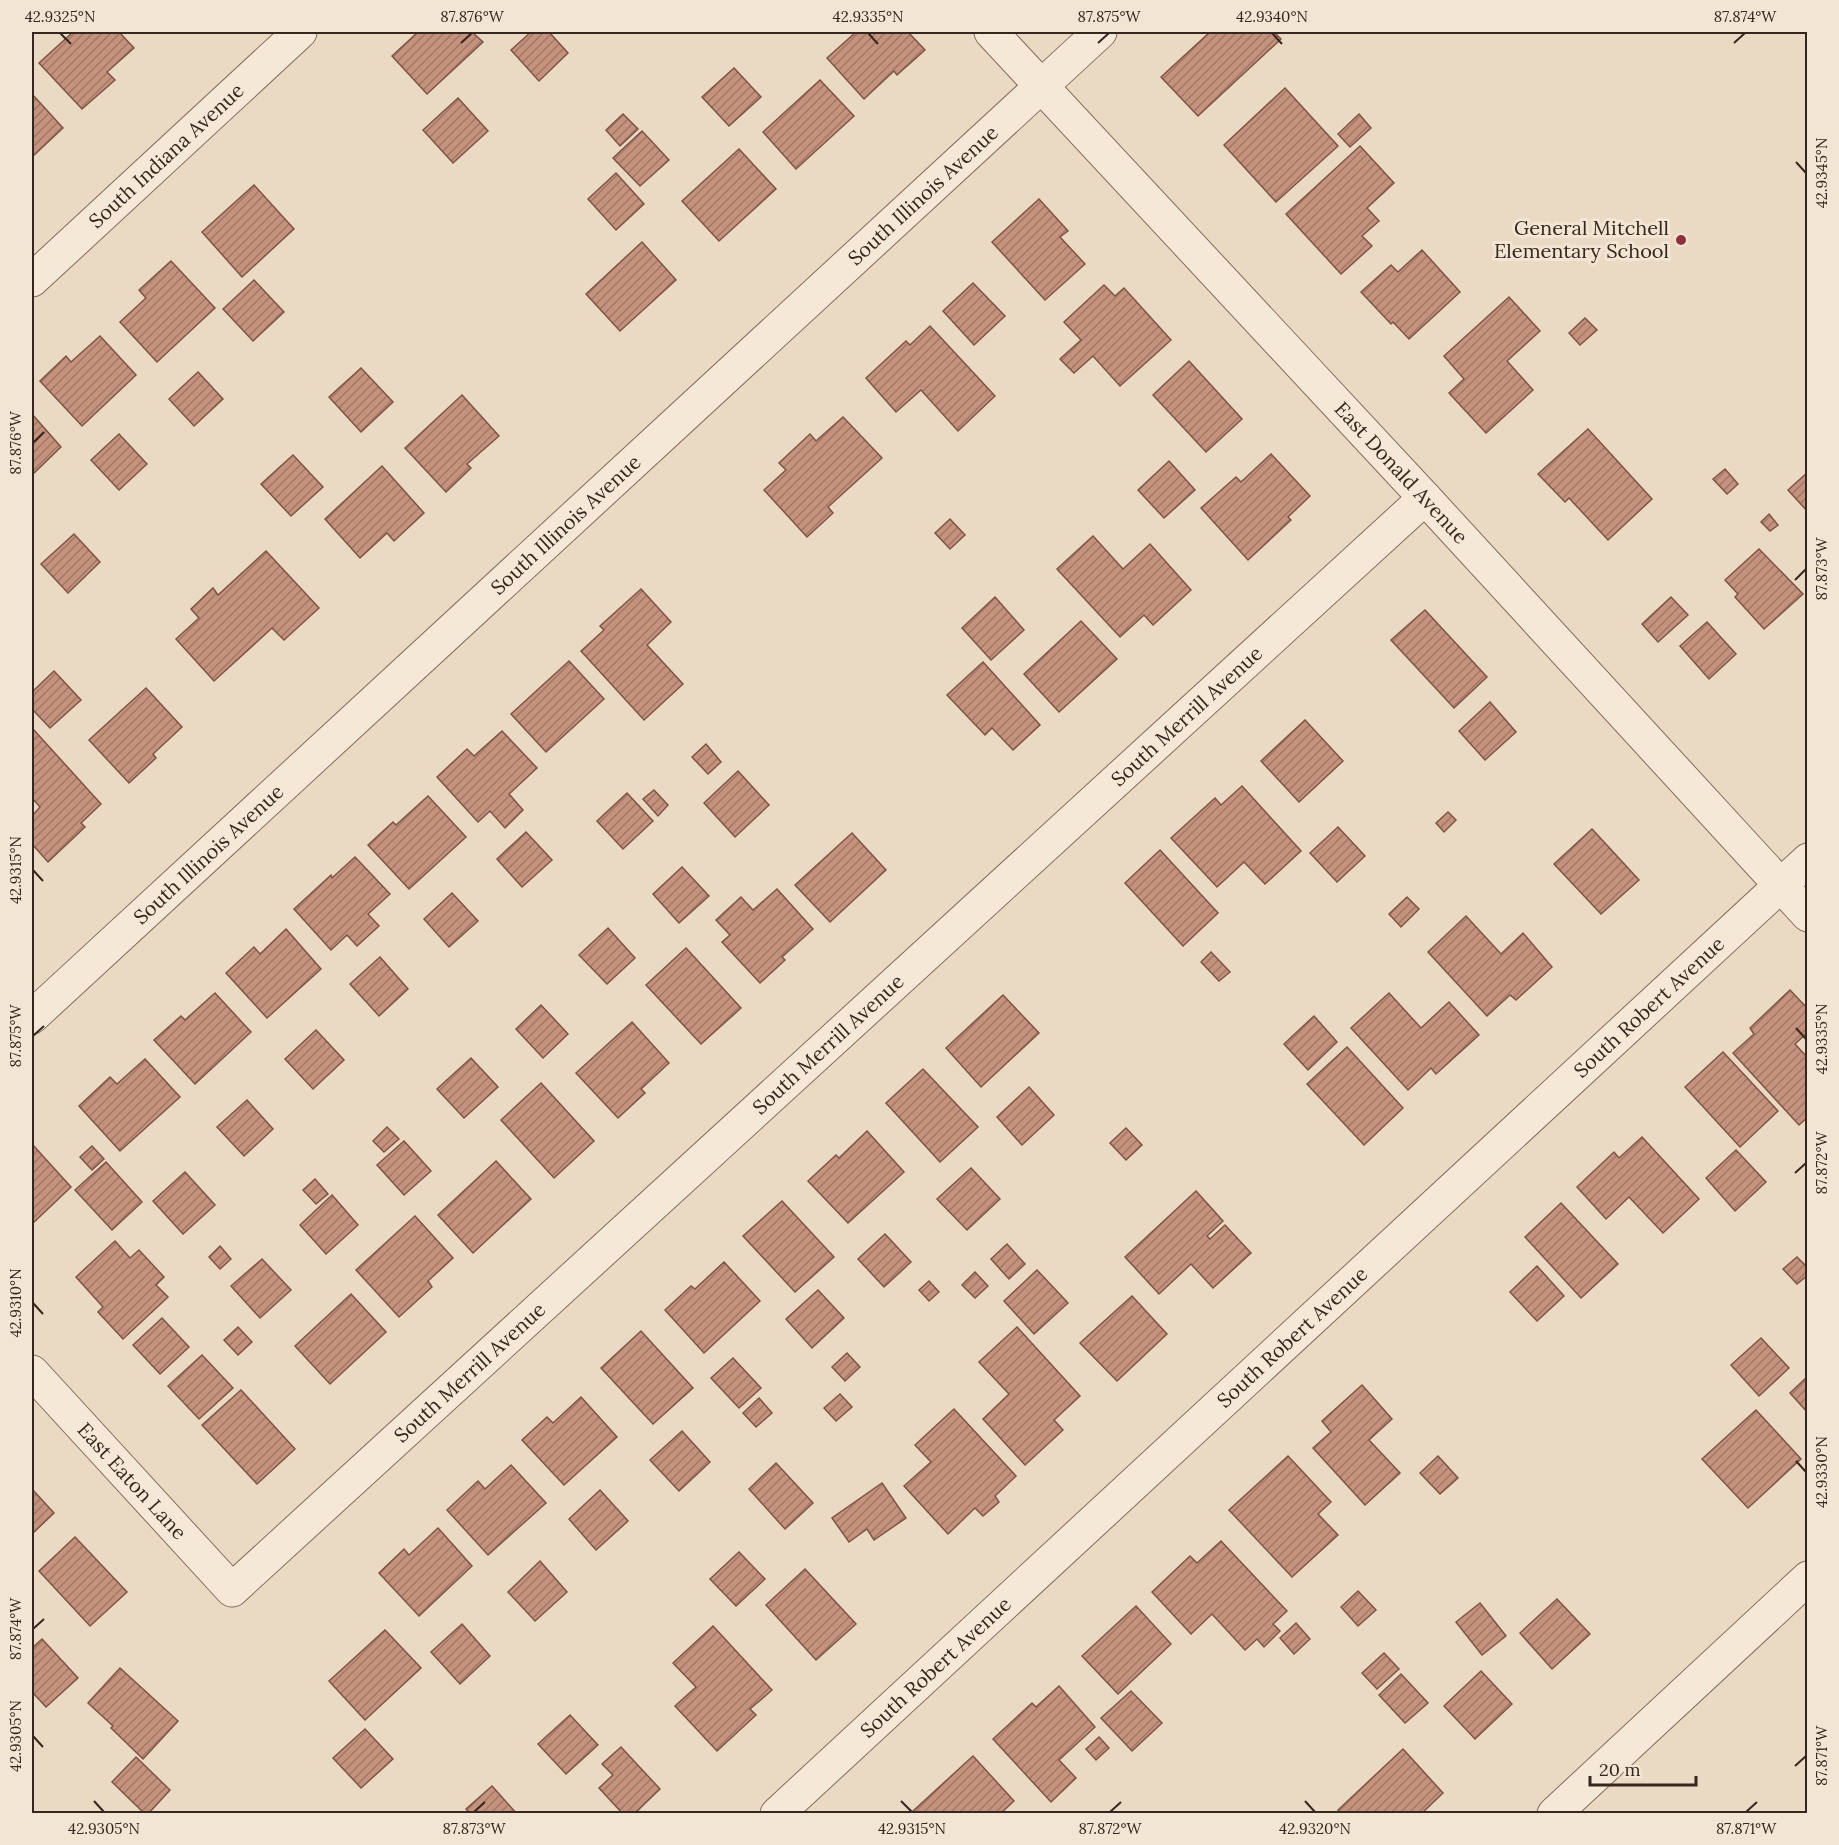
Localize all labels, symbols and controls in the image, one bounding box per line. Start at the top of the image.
text: 42.9325°N [25,7,95,26]
text: 87.876°W [440,7,505,26]
text: 42.9335°N [833,7,903,26]
text: 87.875°W [1078,7,1142,26]
text: 42.9340°N [1236,7,1308,26]
text: 87.874°W [1714,7,1777,26]
street label: South Indiana Avenue [83,77,249,233]
street label: South Illinois Avenue [842,119,1003,270]
text: 42.9345°N [1812,138,1831,208]
place label: General Mitchell Elementary School [1494,215,1669,263]
marker: General Mitchell Elementary School [1674,233,1688,247]
street label: East Donald Avenue [1330,396,1474,549]
text: 87.876°W [6,410,25,475]
street label: South Illinois Avenue [485,449,646,600]
text: 87.873°W [1812,536,1831,601]
street label: South Merrill Avenue [1106,640,1267,791]
street label: South Illinois Avenue [128,778,288,929]
text: 42.9315°N [6,836,25,904]
street label: South Robert Avenue [1568,931,1729,1083]
street label: South Merrill Avenue [747,968,909,1119]
text: 87.875°W [6,1003,25,1067]
text: 42.9335°N [1812,1004,1831,1074]
text: 87.872°W [1812,1131,1831,1194]
street label: South Robert Avenue [1211,1261,1373,1413]
text: 42.9310°N [6,1268,25,1338]
street label: South Merrill Avenue [389,1297,550,1448]
street label: East Eaton Lane [73,1417,192,1545]
text: 42.9330°N [1812,1436,1831,1508]
street label: South Robert Avenue [855,1591,1016,1743]
text: 87.874°W [6,1597,25,1660]
text: 42.9305°N [6,1700,25,1772]
text: 87.871°W [1812,1725,1831,1786]
scale bar [1590,1749,1696,1787]
text: 20 m [1599,1758,1641,1781]
text: 42.9305°N [68,1819,140,1838]
text: 87.873°W [442,1819,507,1838]
text: 42.9315°N [878,1819,946,1838]
text: 87.872°W [1079,1819,1142,1838]
text: 42.9320°N [1279,1819,1351,1838]
text: 87.871°W [1716,1819,1777,1838]

